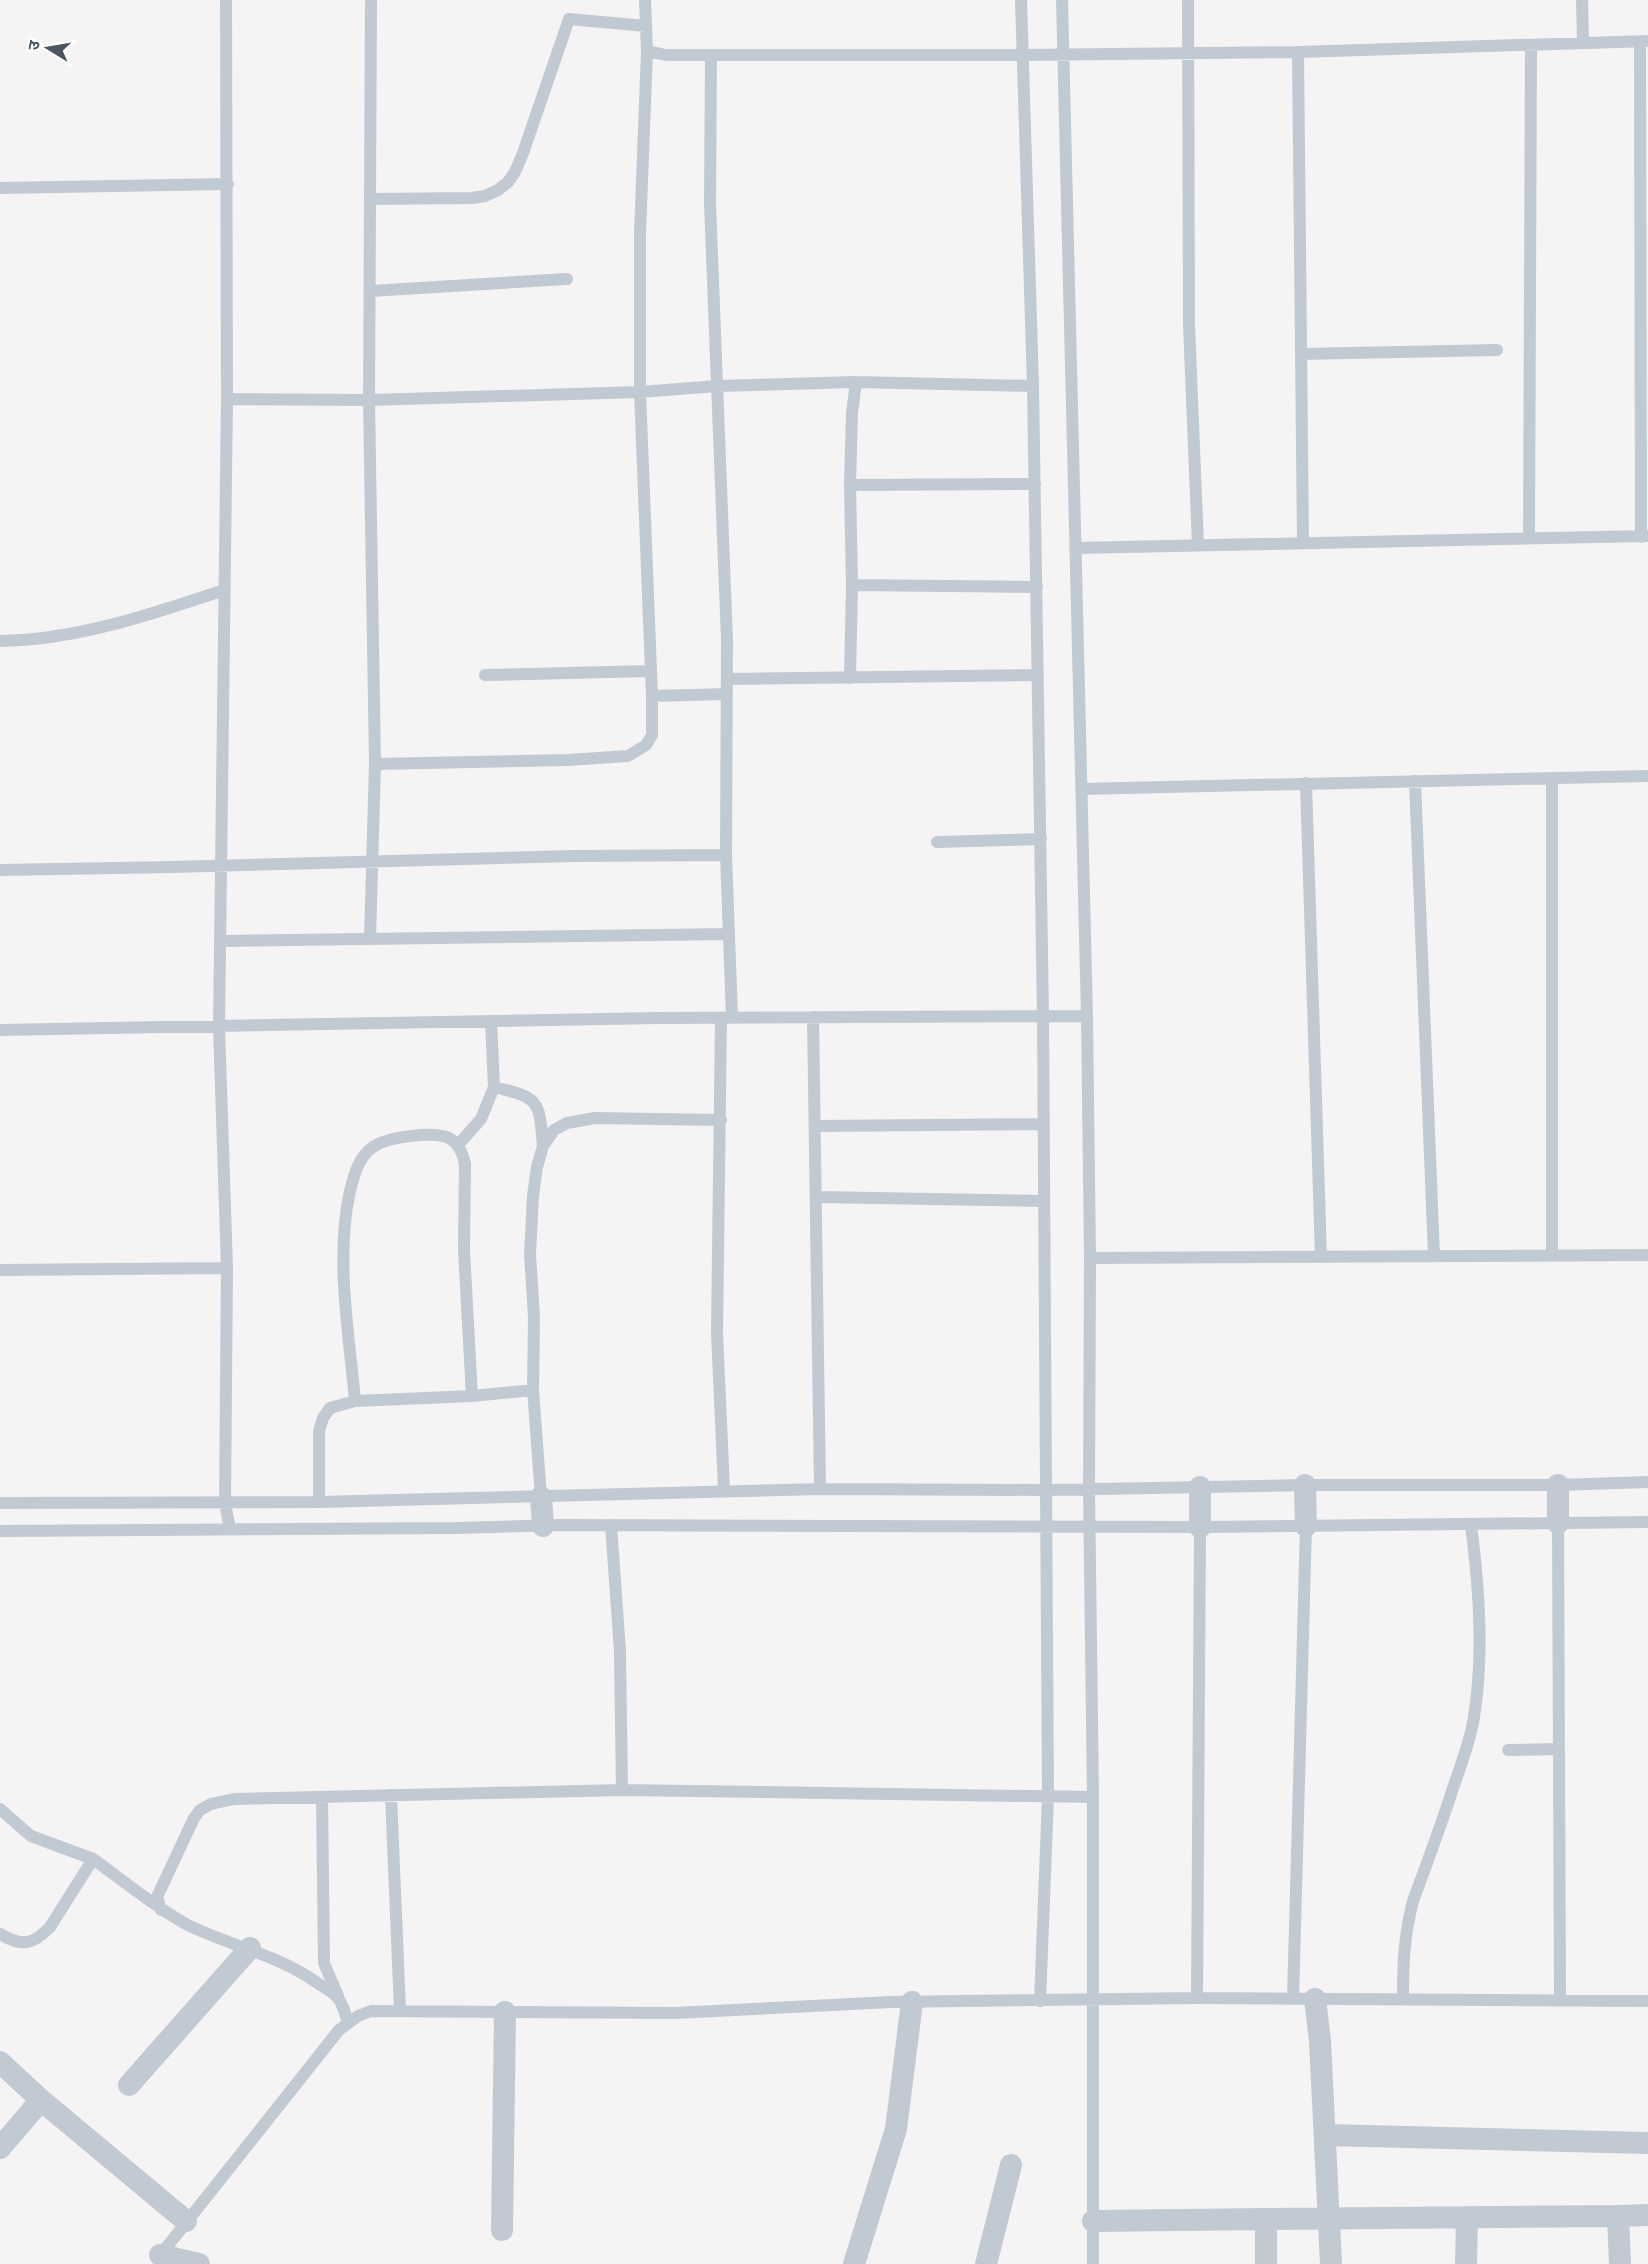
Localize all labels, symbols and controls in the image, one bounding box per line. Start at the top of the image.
north arrow [18,18,78,78]
text: उ [23,38,43,51]

